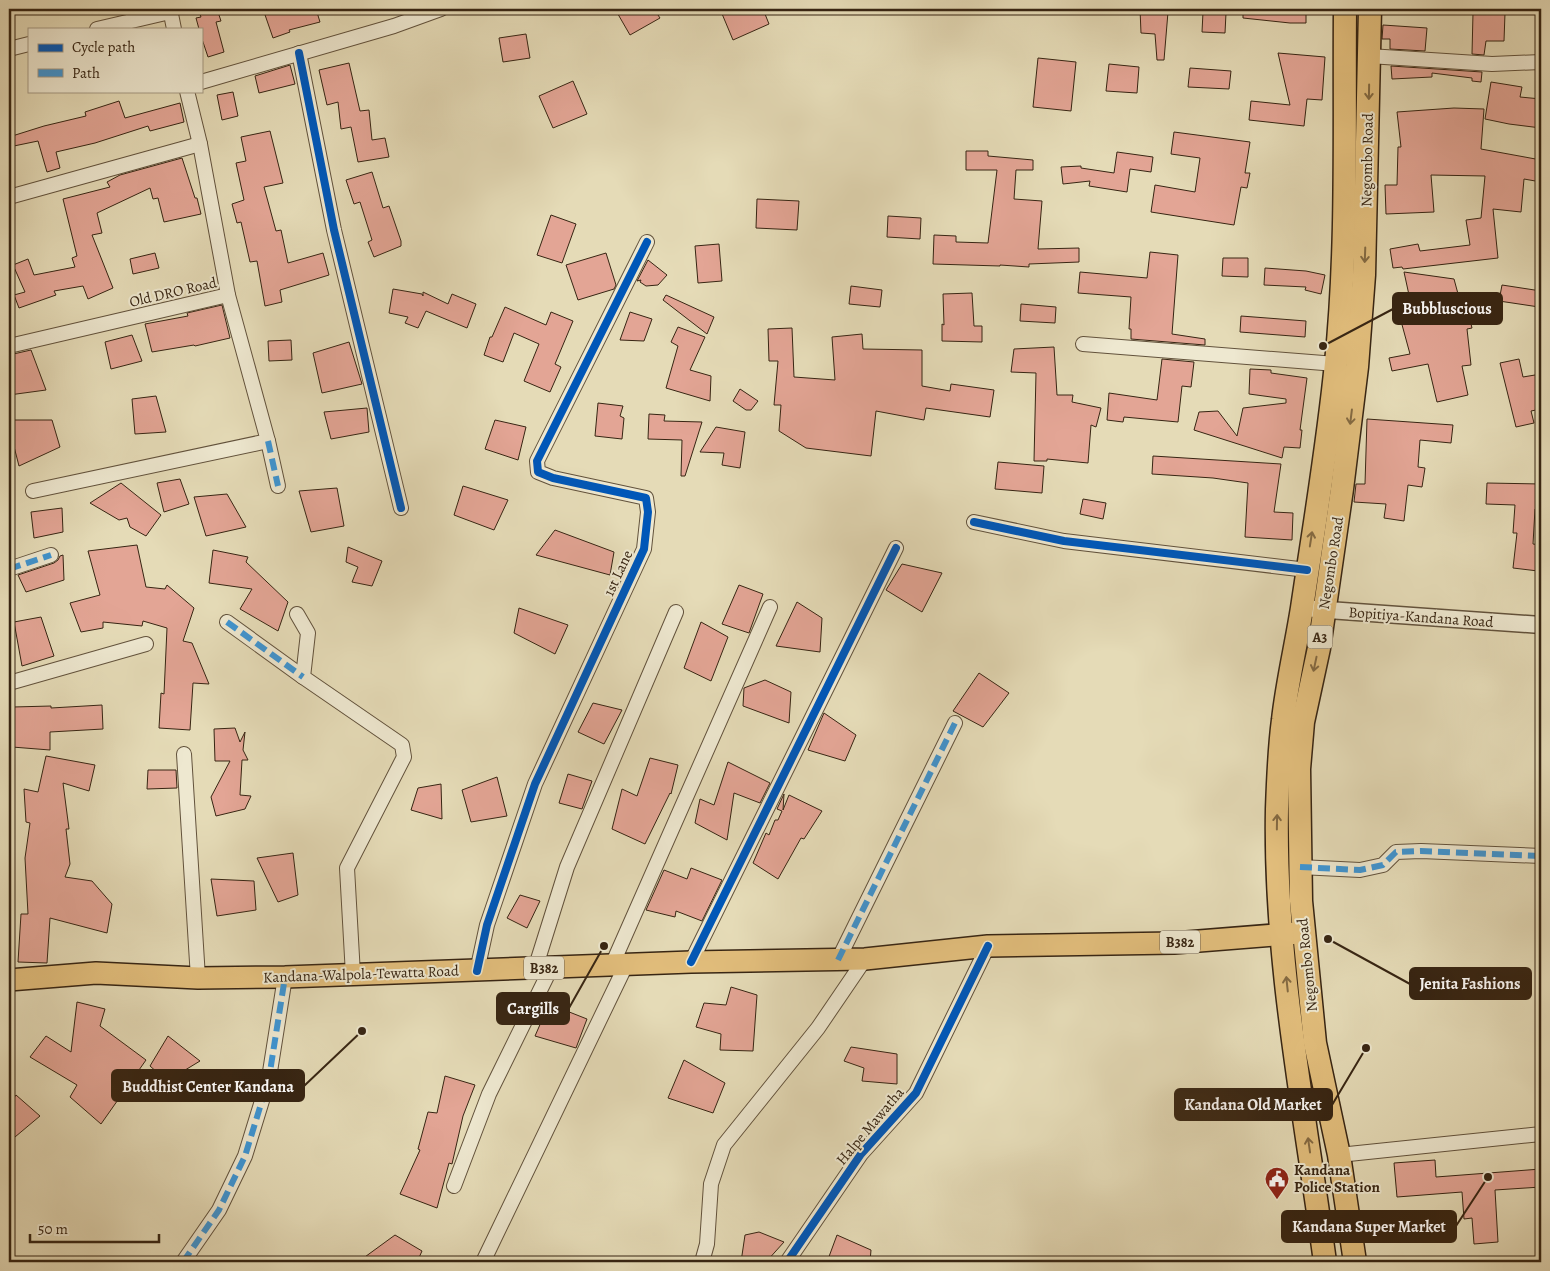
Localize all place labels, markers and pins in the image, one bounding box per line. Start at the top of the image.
callout: Bubbluscious [1393,293,1502,324]
callout: Jenita Fashions [1410,968,1531,999]
callout: Cargills [497,993,569,1024]
callout: Buddhist Center Kandana [112,1070,304,1101]
callout: Kandana Old Market [1175,1089,1332,1120]
place label: Kandana Police Station [1294,1160,1380,1197]
public building icon: Kandana Police Station [1264,1166,1290,1200]
callout: Kandana Super Market [1282,1211,1456,1242]

